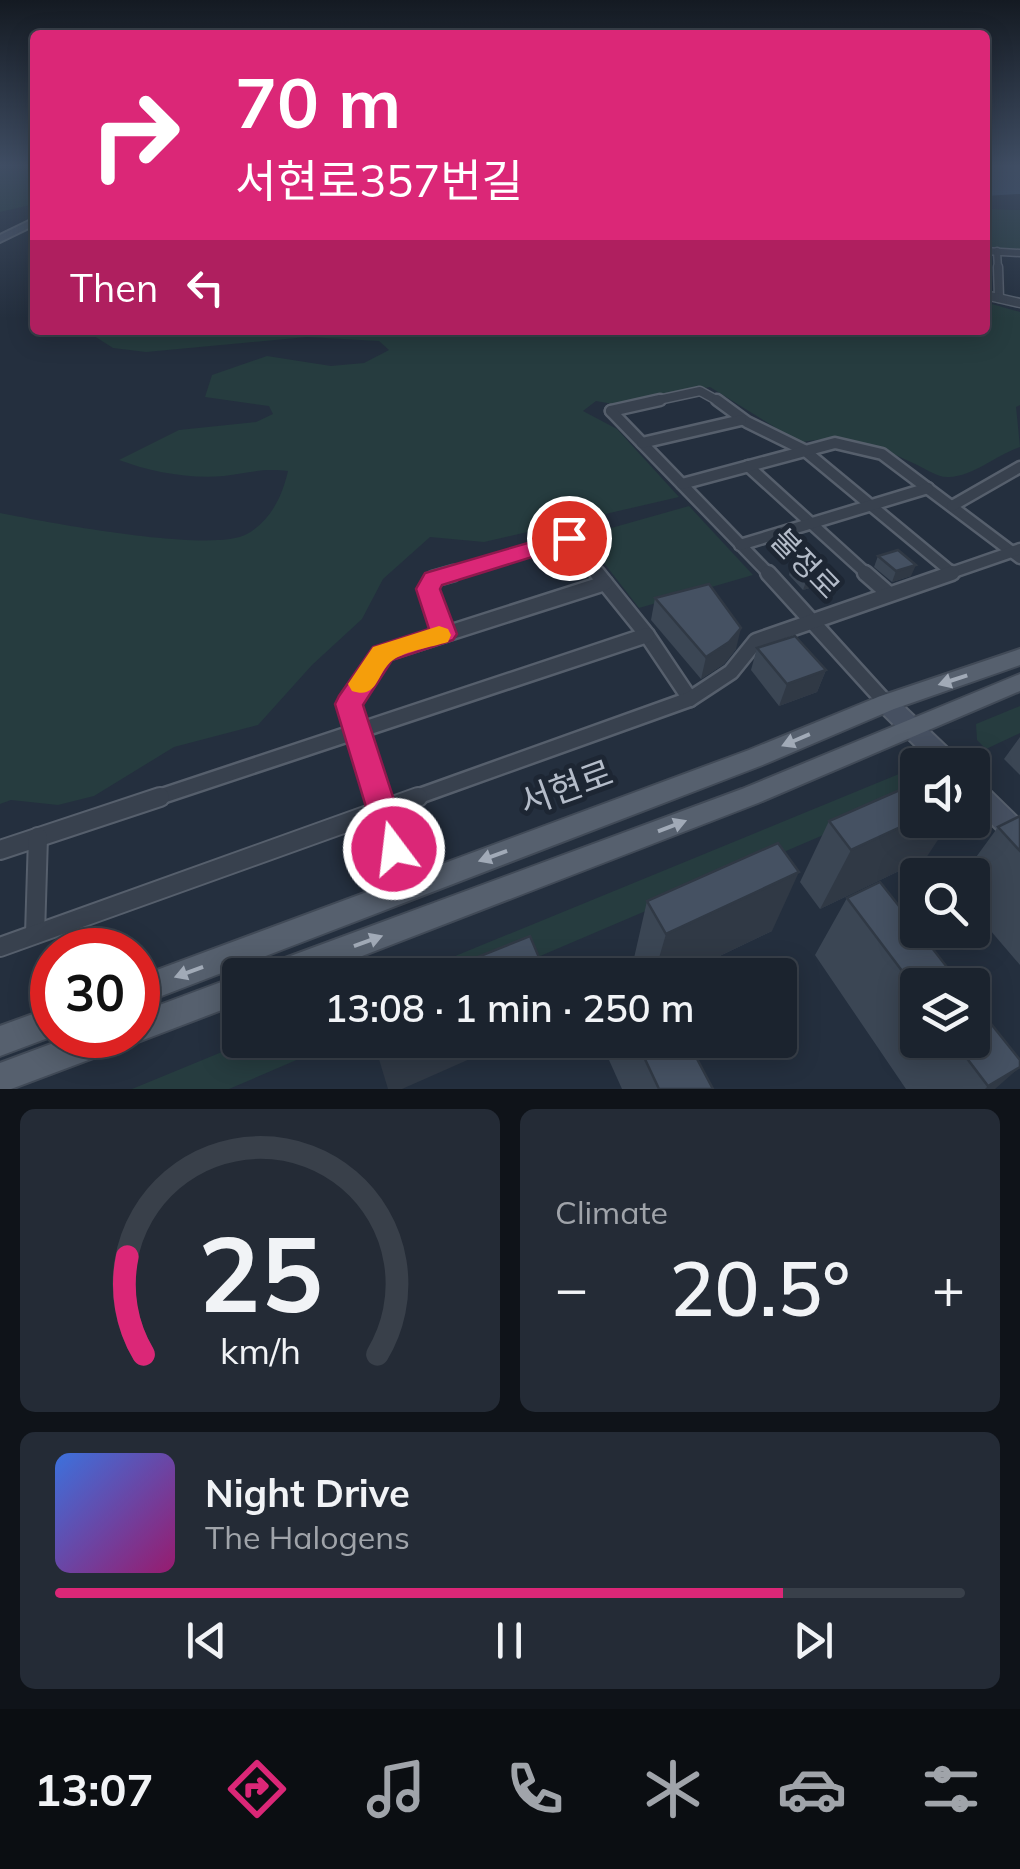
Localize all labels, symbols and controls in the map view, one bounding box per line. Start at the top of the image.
text: 70 m [235,58,401,146]
icon: right [70,70,200,200]
text: 서현로357번길 [235,152,523,208]
icon: left [178,260,233,315]
text: Then [70,264,158,312]
pin [527,496,612,581]
icon: arrive [542,511,597,566]
street label: 불정로 [763,520,848,606]
one-way arrow [938,674,968,689]
one-way arrow [781,733,811,749]
map controls [900,748,990,1058]
button: sound [900,748,990,838]
street label: 서현로 [513,750,619,824]
position arrow [342,797,446,901]
one-way arrow [658,818,688,833]
one-way arrow [477,849,507,864]
button: search [900,858,990,948]
speed limit sign: 30 [30,928,160,1058]
one-way arrow [354,933,384,948]
one-way arrow [174,965,204,980]
button: layers [900,968,990,1058]
text: 13:08 · 1 min · 250 m [324,984,695,1032]
text: Climate [555,1192,668,1232]
text: 25 [198,1207,322,1338]
text: 20.5° [670,1241,850,1335]
text: − [555,1253,588,1322]
text: + [932,1253,965,1322]
text: km/h [220,1328,300,1373]
text: Night Drive [205,1469,410,1517]
text: The Halogens [205,1517,410,1557]
icon: previous [179,1613,234,1668]
icon: pause [482,1613,537,1668]
icon: next [786,1613,841,1668]
icon: directions [222,1754,292,1824]
icon: music [361,1754,431,1824]
icon: phone [500,1754,570,1824]
icon: climate [638,1754,708,1824]
icon: car [777,1754,847,1824]
icon: filters [916,1754,986,1824]
text: 13:07 [34,1761,154,1817]

